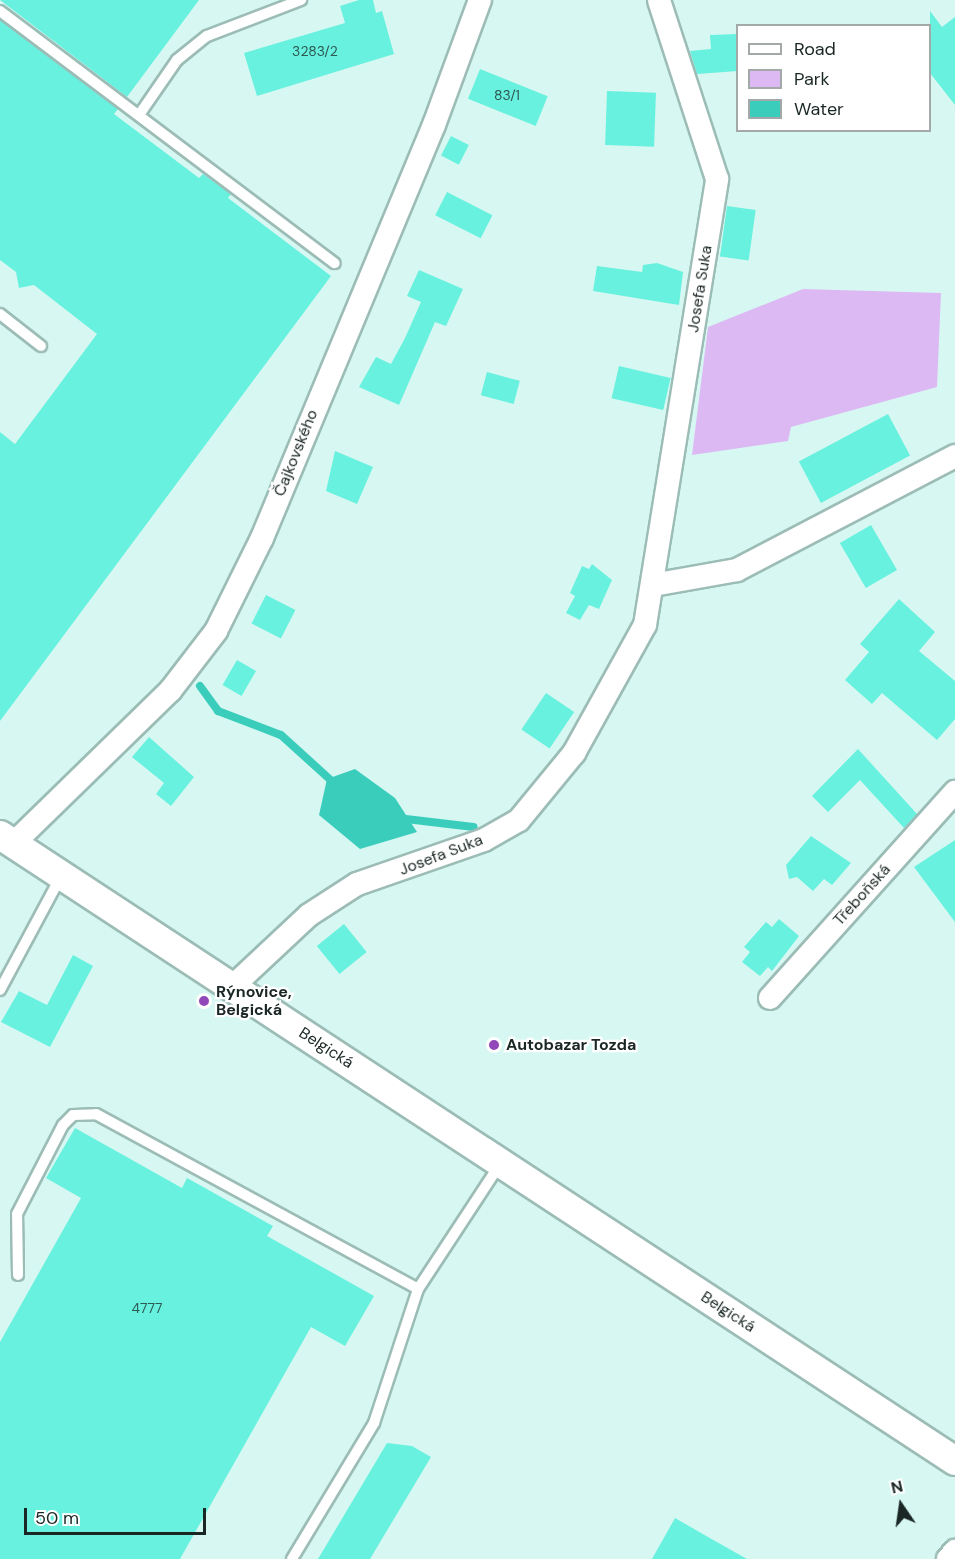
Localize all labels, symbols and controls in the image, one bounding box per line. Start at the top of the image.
legend [736,24,931,132]
text: Road [794,37,836,61]
house number: 3283/2 [292,43,338,59]
text: Park [794,67,830,91]
house number: 83/1 [494,87,520,103]
text: Water [794,97,844,121]
street label: Josefa Suka [684,244,716,334]
street label: Čajkovského [270,407,322,499]
street label: Josefa Suka [397,830,485,880]
street label: Třeboňská [829,860,895,930]
place label: Rýnovice, Belgická [216,982,292,1020]
marker: Rýnovice, Belgická [197,994,211,1008]
street label: Belgická [295,1023,357,1073]
place label: Autobazar Tozda [506,1035,636,1055]
marker: Autobazar Tozda [487,1038,501,1052]
street label: Belgická [697,1287,759,1337]
house number: 4777 [132,1300,162,1316]
north arrow [871,1475,931,1535]
text: N [889,1475,905,1499]
scale bar [27,1496,208,1534]
text: 50 m [35,1506,79,1530]

